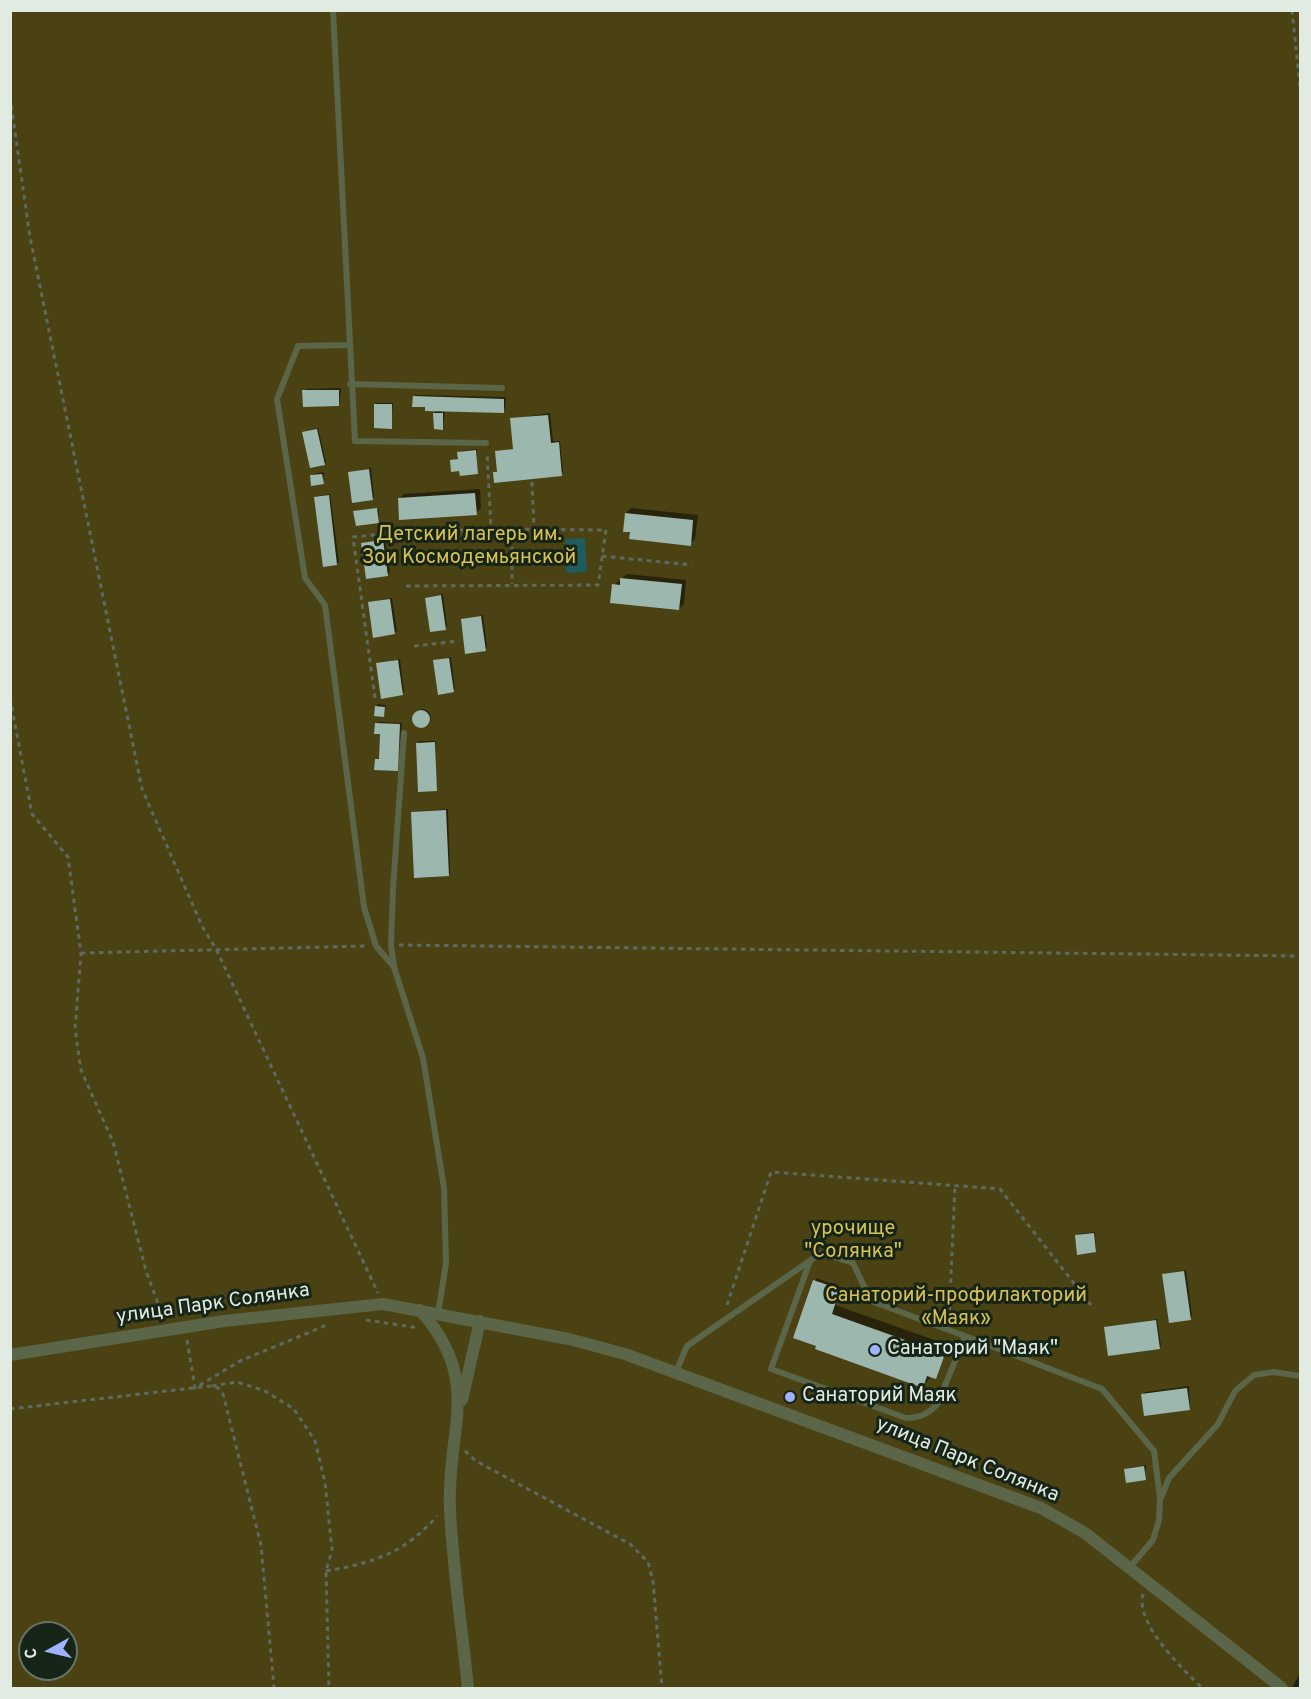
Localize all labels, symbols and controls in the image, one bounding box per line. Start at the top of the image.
park label: Детский лагерь им. Зои Космодемьянской [362,524,576,571]
park label: урочище "Солянка" [804,1218,902,1265]
street label: улица Парк Солянка [115,1280,311,1330]
park label: Санаторий-профилакторий «Маяк» [825,1285,1087,1332]
place label: Санаторий "Маяк" [887,1338,1058,1362]
marker: Санаторий "Маяк" [868,1343,882,1357]
place label: Санаторий Маяк [802,1385,957,1409]
marker: Санаторий Маяк [783,1390,797,1404]
street label: улица Парк Солянка [872,1413,1062,1509]
north arrow [18,1621,78,1681]
text: С [22,1647,43,1660]

